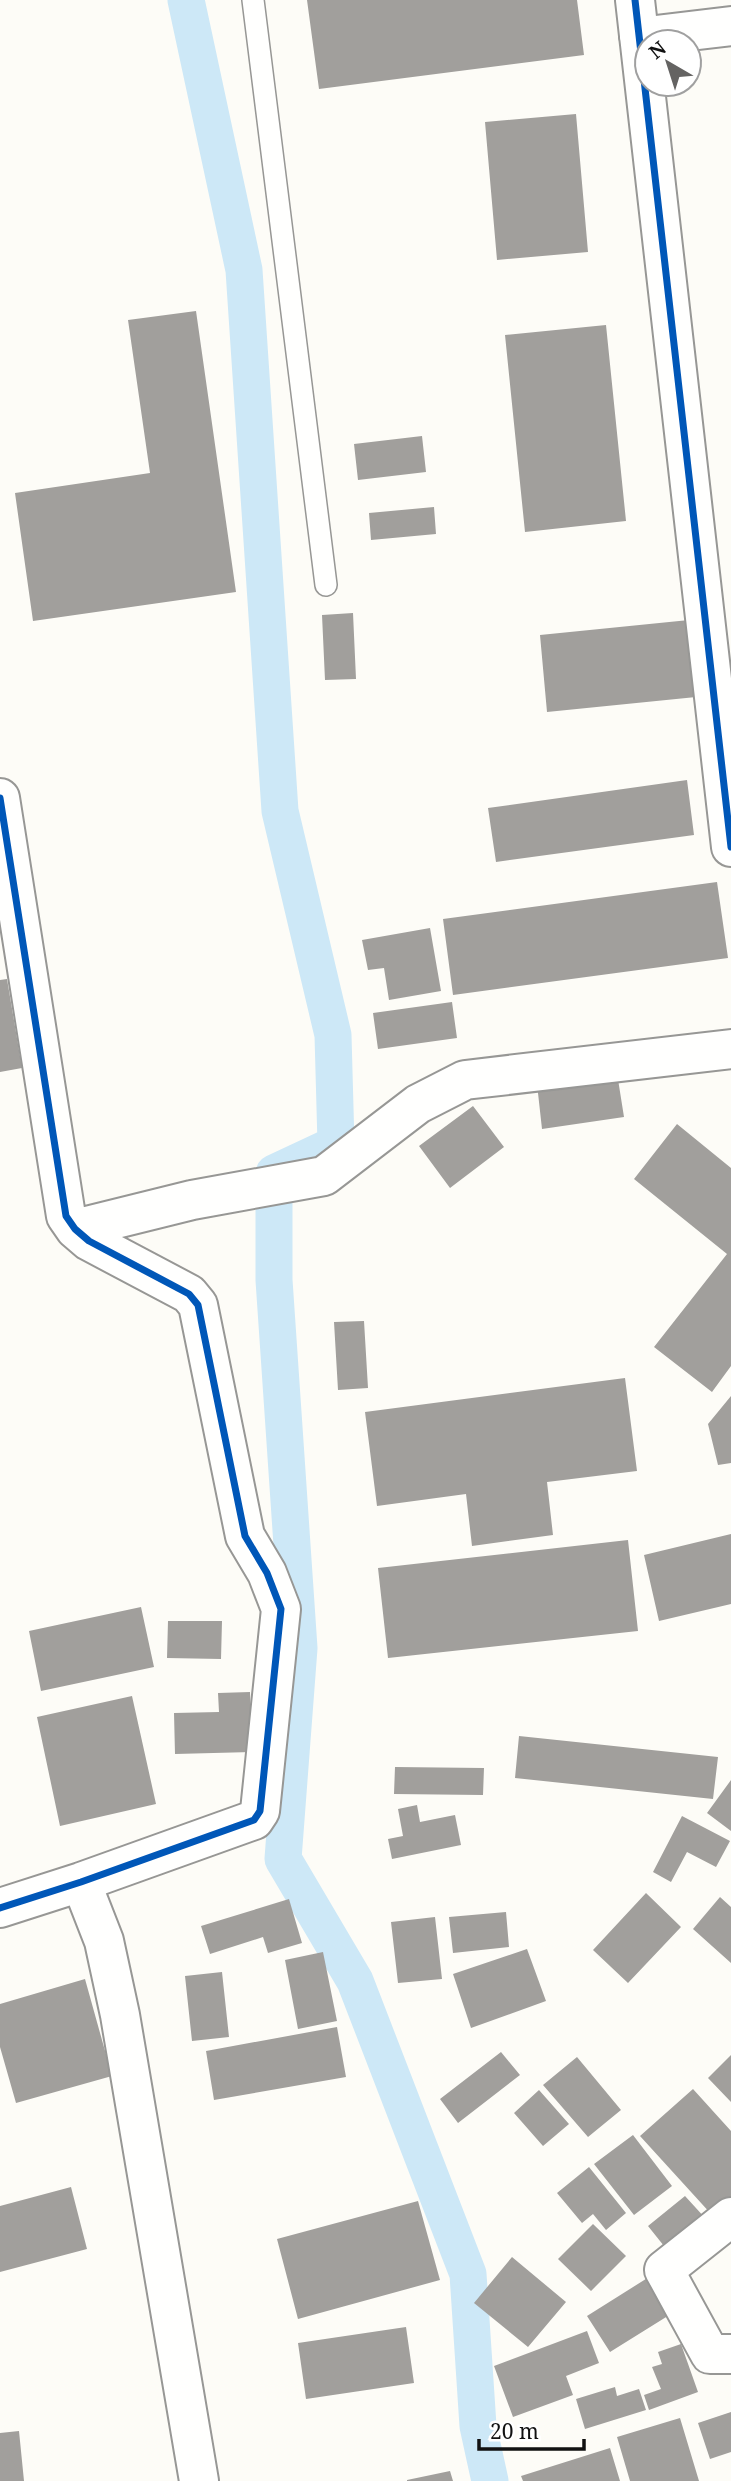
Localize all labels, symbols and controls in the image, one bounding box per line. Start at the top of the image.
north arrow [633,28,703,98]
text: N [643,35,671,65]
scale bar [479,2408,584,2452]
text: 20 m [490,2417,539,2445]

